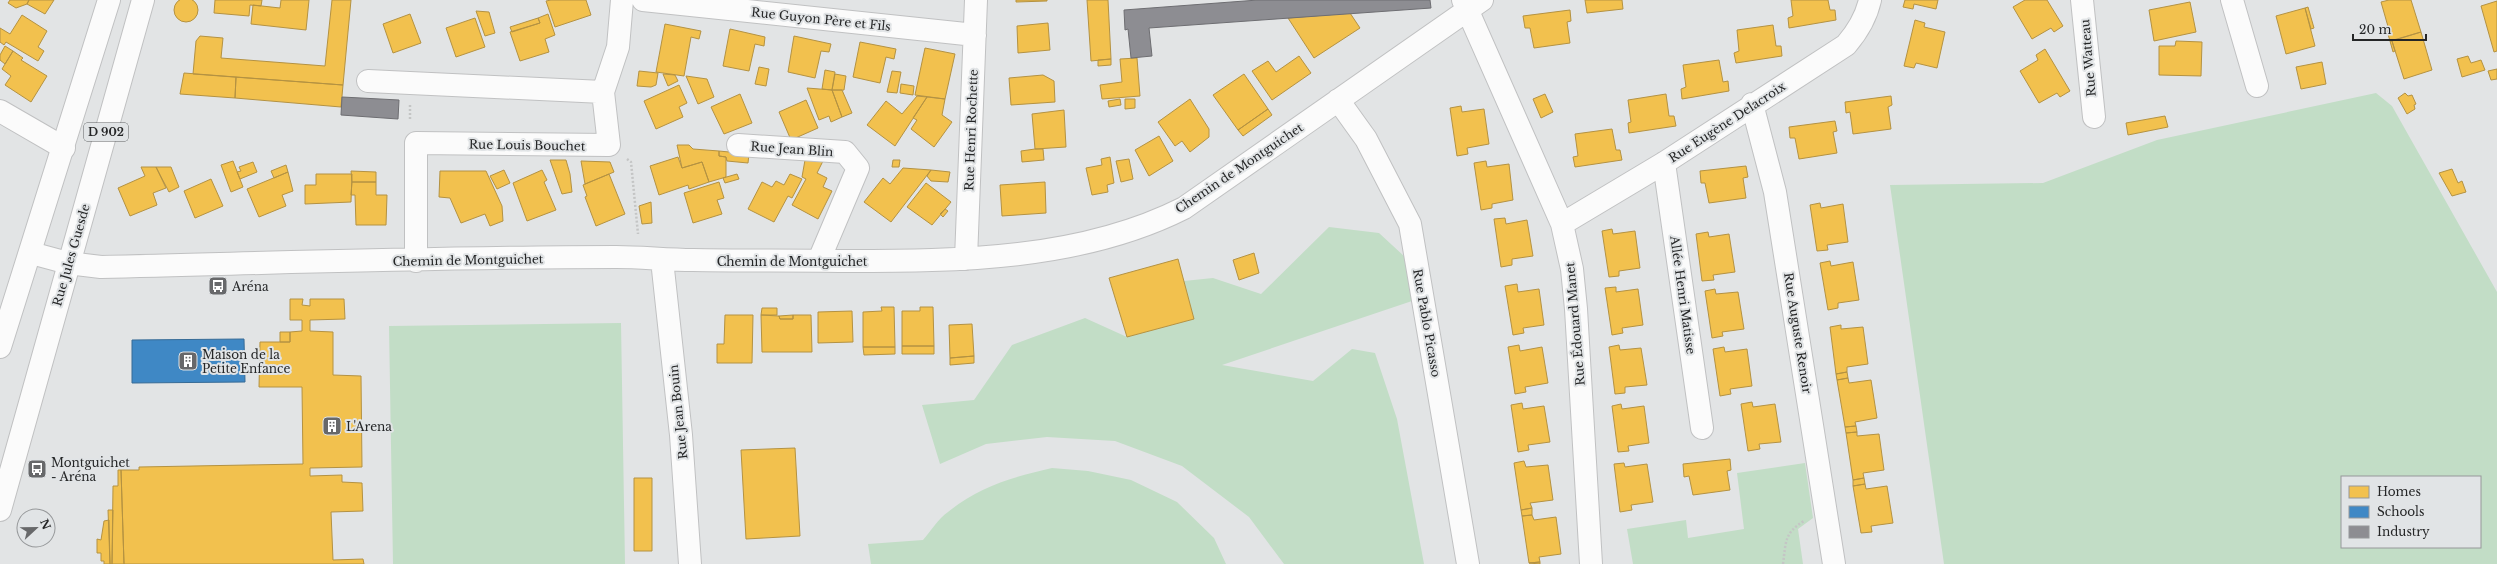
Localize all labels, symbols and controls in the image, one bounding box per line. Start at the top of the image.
street label: Rue Guyon Père et Fils [750,4,892,34]
scale bar [2353,16,2426,42]
street label: Rue Watteau [2077,19,2099,97]
text: 20 m [2359,22,2391,37]
street label: Rue Henri Rochette [961,69,981,191]
street label: Rue Eugène Delacroix [1666,78,1789,165]
street label: Chemin de Montguichet [1172,119,1306,216]
road number: D 902 [84,123,128,141]
street label: Rue Louis Bouchet [469,136,586,154]
street label: Rue Jean Blin [750,139,834,159]
street label: Rue Jules Guesde [49,202,93,308]
street label: Allée Henri Matisse [1667,234,1699,355]
street label: Chemin de Montguichet [393,251,544,269]
street label: Chemin de Montguichet [717,254,868,269]
street label: Rue Édouard Manet [1561,261,1588,386]
street label: Rue Pablo Picasso [1410,268,1444,379]
street label: Rue Auguste Renoir [1781,271,1815,395]
bus stop icon: Aréna [207,275,229,297]
place label: Aréna [231,279,269,294]
place label: Maison de la Petite Enfance [202,347,291,376]
building icon: Maison de la Petite Enfance [177,350,199,372]
street label: Rue Jean Bouin [666,364,690,460]
building icon: L'Arena [321,415,343,437]
place label: L'Arena [346,419,392,434]
place label: Montguichet - Aréna [51,455,130,484]
bus stop icon: Montguichet - Aréna [26,458,48,480]
legend [2341,476,2481,548]
text: Homes [2377,484,2421,499]
text: Schools [2377,504,2424,519]
north arrow [16,508,56,548]
text: N [37,517,54,532]
text: Industry [2377,524,2430,539]

